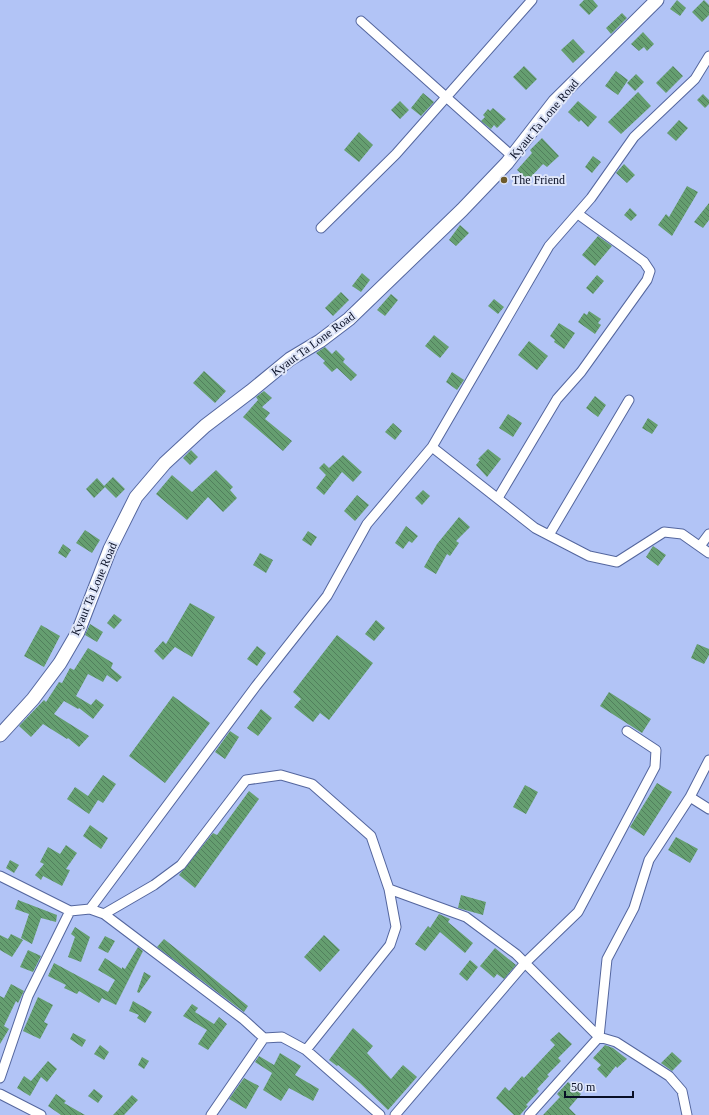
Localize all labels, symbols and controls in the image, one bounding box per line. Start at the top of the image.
street label: Kyaut Ta Lone Road [507,76,581,162]
place label: The Friend [512,173,565,187]
marker: The Friend [499,175,509,185]
street label: Kyaut Ta Lone Road [268,309,358,379]
street label: Kyaut Ta Lone Road [68,540,120,638]
scale bar [565,1073,633,1099]
text: 50 m [571,1080,596,1094]

